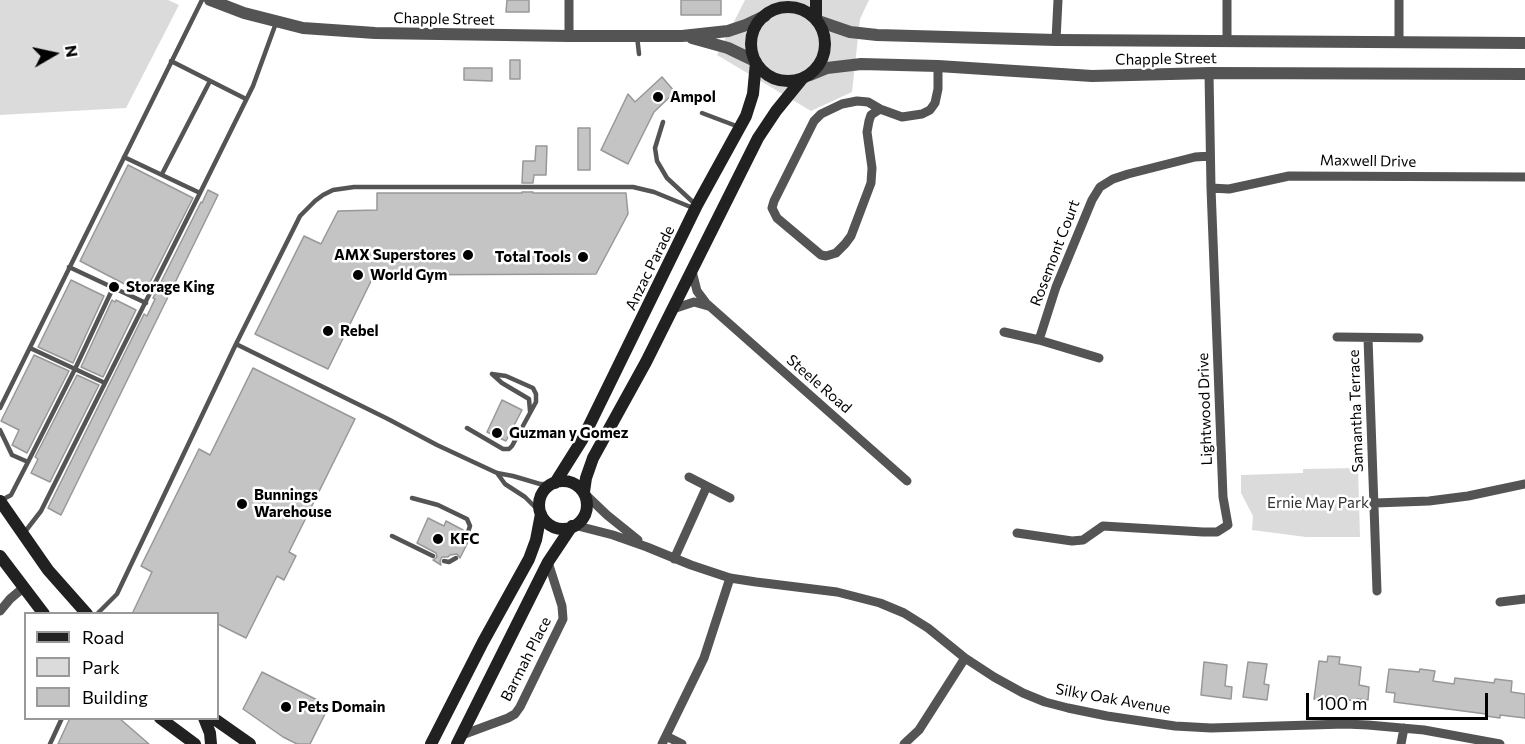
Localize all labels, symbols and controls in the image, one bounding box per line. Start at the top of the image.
street label: Chapple Street [393,9,495,29]
north arrow [24,24,84,84]
text: N [62,44,83,59]
street label: Chapple Street [1115,49,1217,69]
place label: Ampol [670,88,716,106]
marker: Ampol [651,90,665,104]
street label: Maxwell Drive [1320,151,1416,171]
street label: Rosemont Court [1026,197,1084,309]
street label: Anzac Parade [622,223,678,313]
place label: AMX Superstores [334,246,456,264]
marker: AMX Superstores [461,248,475,262]
place label: Total Tools [495,248,571,266]
marker: Total Tools [576,250,590,264]
place label: World Gym [370,266,447,284]
marker: World Gym [351,268,365,282]
place label: Storage King [126,278,214,296]
marker: Storage King [107,280,121,294]
place label: Rebel [340,322,379,340]
marker: Rebel [321,324,335,338]
street label: Samantha Terrace [1345,349,1367,473]
street label: Steele Road [783,351,855,417]
street label: Lightwood Drive [1194,352,1216,466]
place label: Guzman y Gomez [509,424,628,442]
marker: Guzman y Gomez [490,426,504,440]
place label: Bunnings Warehouse [254,486,332,521]
park label: Ernie May Park [1267,494,1369,512]
marker: Bunnings Warehouse [235,497,249,511]
place label: KFC [450,530,479,548]
marker: KFC [431,532,445,546]
legend [24,612,219,720]
street label: Barmah Place [497,614,555,704]
text: Road [82,626,124,648]
text: Park [82,656,120,678]
street label: Silky Oak Avenue [1054,680,1172,718]
scale bar [1309,681,1490,719]
text: Building [82,686,148,708]
text: 100 m [1317,692,1367,714]
place label: Pets Domain [298,698,385,716]
marker: Pets Domain [279,700,293,714]

